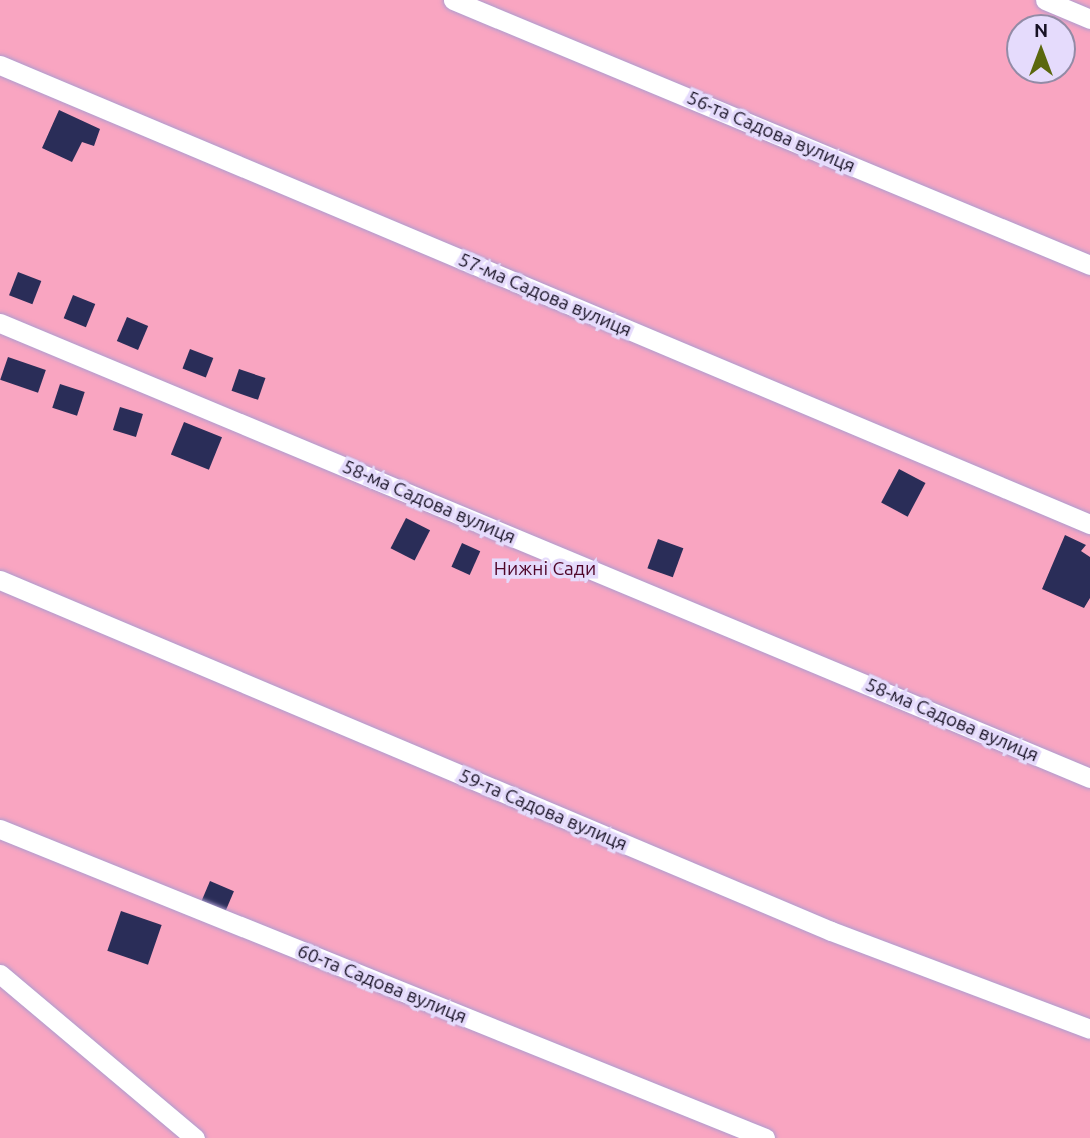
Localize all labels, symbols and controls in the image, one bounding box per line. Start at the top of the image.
north arrow [1006,14,1076,84]
text: N [1034,19,1048,41]
street label: 56-та Садова вулиця [683,86,859,178]
street label: 57-ма Садова вулиця [455,248,635,342]
street label: 58-ма Садова вулиця [339,455,519,549]
park label: Нижні Сади [494,558,596,580]
street label: 58-ма Садова вулиця [862,673,1042,767]
street label: 59-та Садова вулиця [455,764,631,856]
street label: 60-та Садова вулиця [294,940,470,1028]

